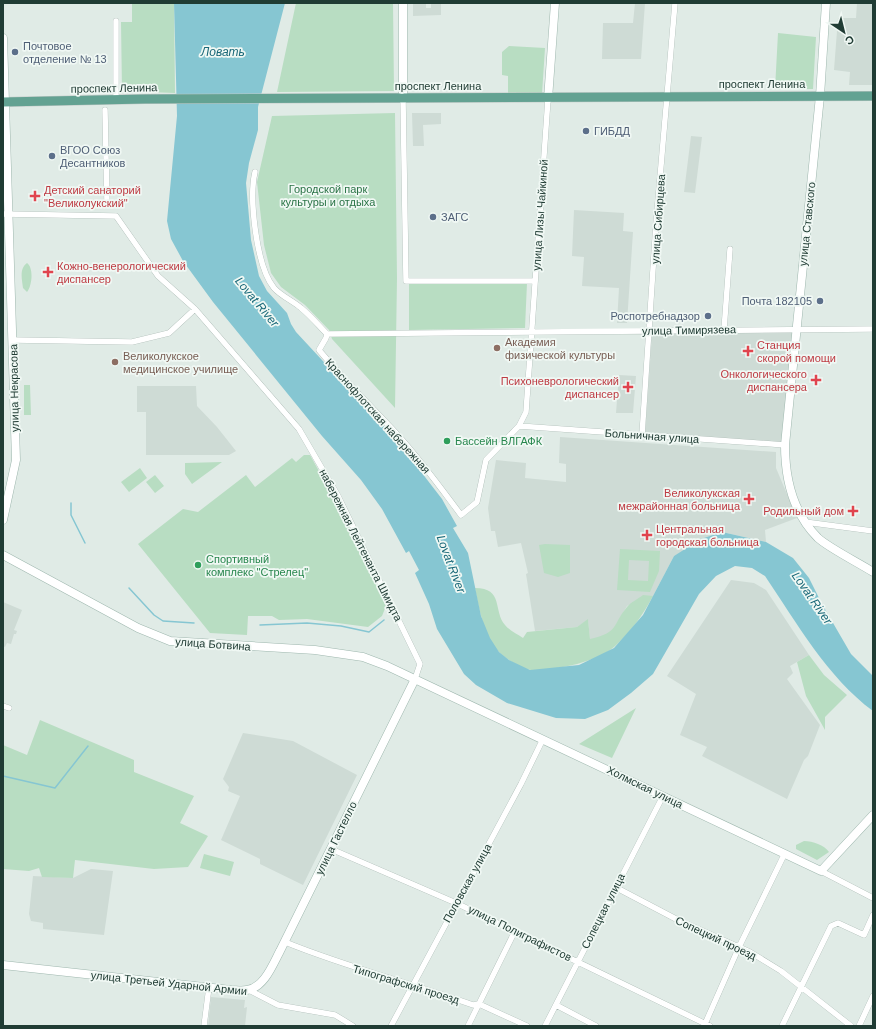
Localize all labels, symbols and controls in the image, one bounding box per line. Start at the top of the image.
north arrow [824,12,864,52]
text: С [843,33,856,47]
place label: Почтовое отделение № 13 [23,40,107,65]
water label: Ловать [200,45,245,59]
marker: Почтовое отделение № 13 [10,47,20,57]
street label: проспект Ленина [719,78,806,90]
street label: проспект Ленина [395,80,482,92]
street label: проспект Ленина [71,81,158,95]
place label: ГИБДД [594,125,631,137]
marker: ГИБДД [581,126,591,136]
place label: ВГОО Союз Десантников [60,144,126,169]
marker: ВГОО Союз Десантников [47,151,57,161]
street label: улица Лизы Чайкиной [530,159,550,271]
street label: улица Сибирцева [649,173,667,264]
street label: улица Ставского [797,181,817,267]
park label: Городской парк культуры и отдыха [281,183,376,208]
place label: Детский санаторий "Великолукский" [44,184,141,209]
marker: Детский санаторий "Великолукский" [29,190,41,202]
place label: ЗАГС [441,211,468,223]
marker: ЗАГС [428,212,438,222]
place label: Кожно-венерологический диспансер [57,260,186,285]
marker: Кожно-венерологический диспансер [42,266,54,278]
water label: Lovat River [232,274,283,331]
place label: Почта 182105 [742,295,812,307]
marker: Почта 182105 [815,296,825,306]
place label: Роспотребнадзор [610,310,700,322]
marker: Роспотребнадзор [703,311,713,321]
street label: улица Тимирязева [642,323,737,337]
place label: Aкадемия физической культуры [505,336,615,361]
place label: Станция скорой помощи [757,339,836,364]
street label: улица Некрасова [7,343,21,432]
marker: Aкадемия физической культуры [492,343,502,353]
marker: Станция скорой помощи [742,345,754,357]
place label: Великолукское медицинское училище [123,350,238,375]
street label: Краснофлотская набережная [323,356,433,476]
marker: Великолукское медицинское училище [110,357,120,367]
place label: Онкологического диспансера [720,368,808,393]
marker: Онкологического диспансера [810,374,822,386]
place label: Психоневрологический диспансер [501,375,619,400]
marker: Психоневрологический диспансер [622,381,634,393]
street label: Больничная улица [604,427,701,445]
place label: Бассейн ВЛГАФК [455,435,543,447]
marker: Бассейн ВЛГАФК [442,436,452,446]
street label: набережная Лейтенанта Шмидта [317,467,405,624]
place label: Великолукская межрайонная больница [618,487,741,512]
marker: Великолукская межрайонная больница [743,493,755,505]
place label: Родильный дом [763,505,844,517]
marker: Родильный дом [847,505,859,517]
place label: Центральная городская больница [656,523,760,548]
marker: Центральная городская больница [641,529,653,541]
water label: Lovat River [434,533,469,596]
place label: Спортивный комплекс "Стрелец" [206,553,308,578]
marker: Спортивный комплекс "Стрелец" [193,560,203,570]
water label: Lovat River [789,569,836,628]
street label: улица Ботвина [175,635,252,653]
street label: Холмская улица [605,763,686,811]
street label: улица Гастелло [313,799,359,877]
street label: Половская улица [440,841,494,924]
street label: Сопецкая улица [579,871,628,951]
street label: улица Полиграфистов [466,903,574,963]
street label: Сопецкий проезд [674,914,759,962]
street label: Типографский проезд [351,962,461,1006]
street label: улица Третьей Ударной Армии [90,969,248,997]

